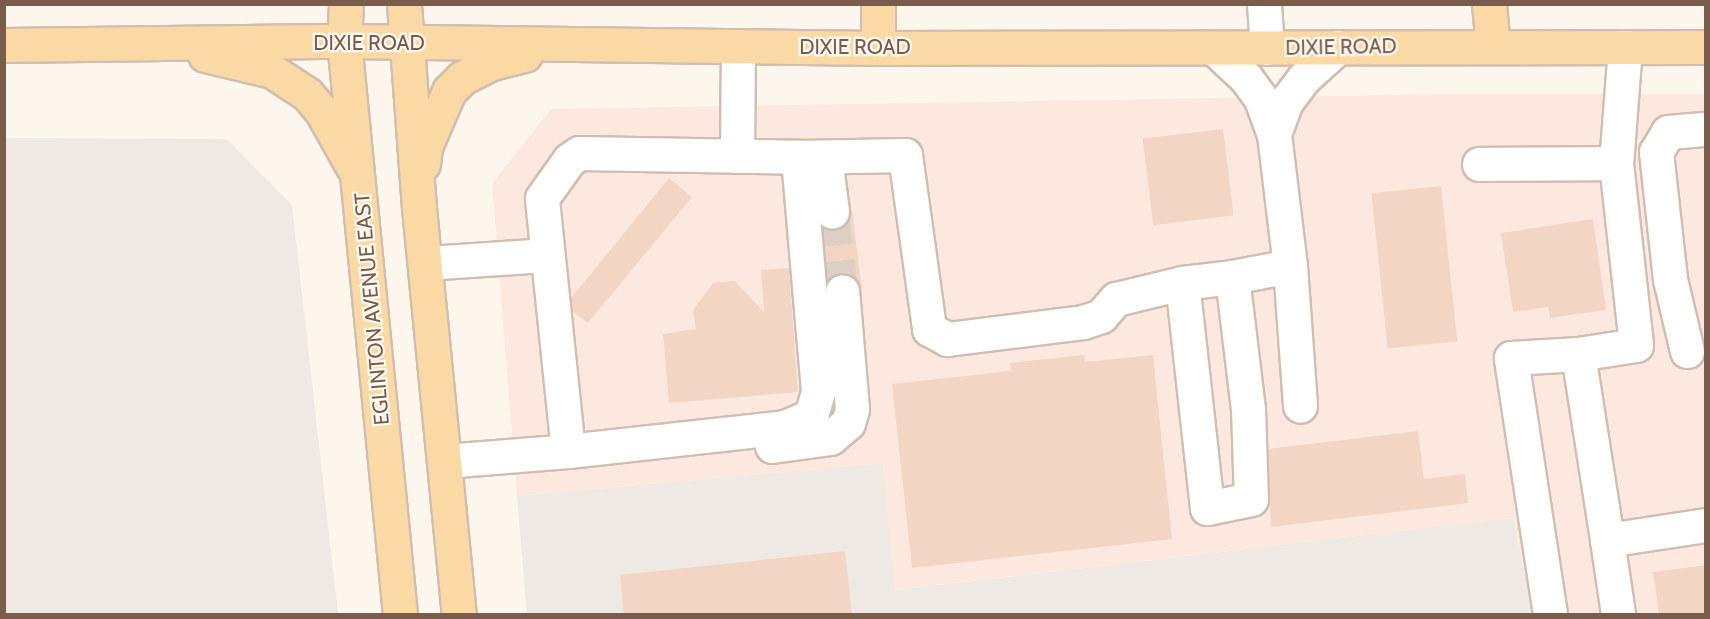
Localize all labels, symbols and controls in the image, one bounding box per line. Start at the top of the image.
street label: DIXIE ROAD [313,30,425,56]
street label: DIXIE ROAD [1285,33,1397,61]
street label: DIXIE ROAD [799,34,911,60]
street label: EGLINTON AVENUE EAST [349,192,395,426]

